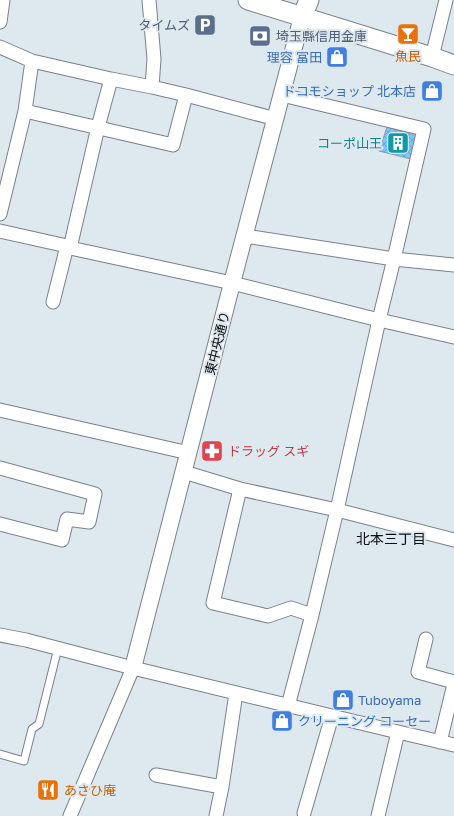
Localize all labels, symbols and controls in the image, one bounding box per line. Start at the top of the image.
parking icon: タイムズ [192,12,218,38]
place label: タイムズ [138,17,190,33]
bar icon: 魚民 [395,21,421,47]
bank icon: 埼玉縣信用金庫 [247,23,273,49]
place label: 埼玉縣信用金庫 [276,28,367,44]
shop icon: 理容 冨田 [324,44,350,70]
place label: 魚民 [395,48,421,64]
place label: 理容 冨田 [267,49,322,65]
shop icon: ドコモショップ 北本店 [419,78,445,104]
place label: ドコモショップ 北本店 [283,83,416,99]
building icon: コーポ山王 [385,130,411,156]
place label: コーポ山王 [317,135,382,151]
street label: 東中央通り [201,310,233,376]
pharmacy icon: ドラッグ スギ [199,438,225,464]
place label: ドラッグ スギ [228,443,309,459]
district label: 北本三丁目 [356,530,426,547]
shop icon: Tuboyama [330,687,356,713]
place label: Tuboyama [358,692,421,708]
shop icon: クリーニング コーセー [269,708,295,734]
place label: クリーニング コーセー [298,713,431,729]
restaurant icon: あさひ庵 [35,777,61,803]
place label: あさひ庵 [64,782,116,798]

